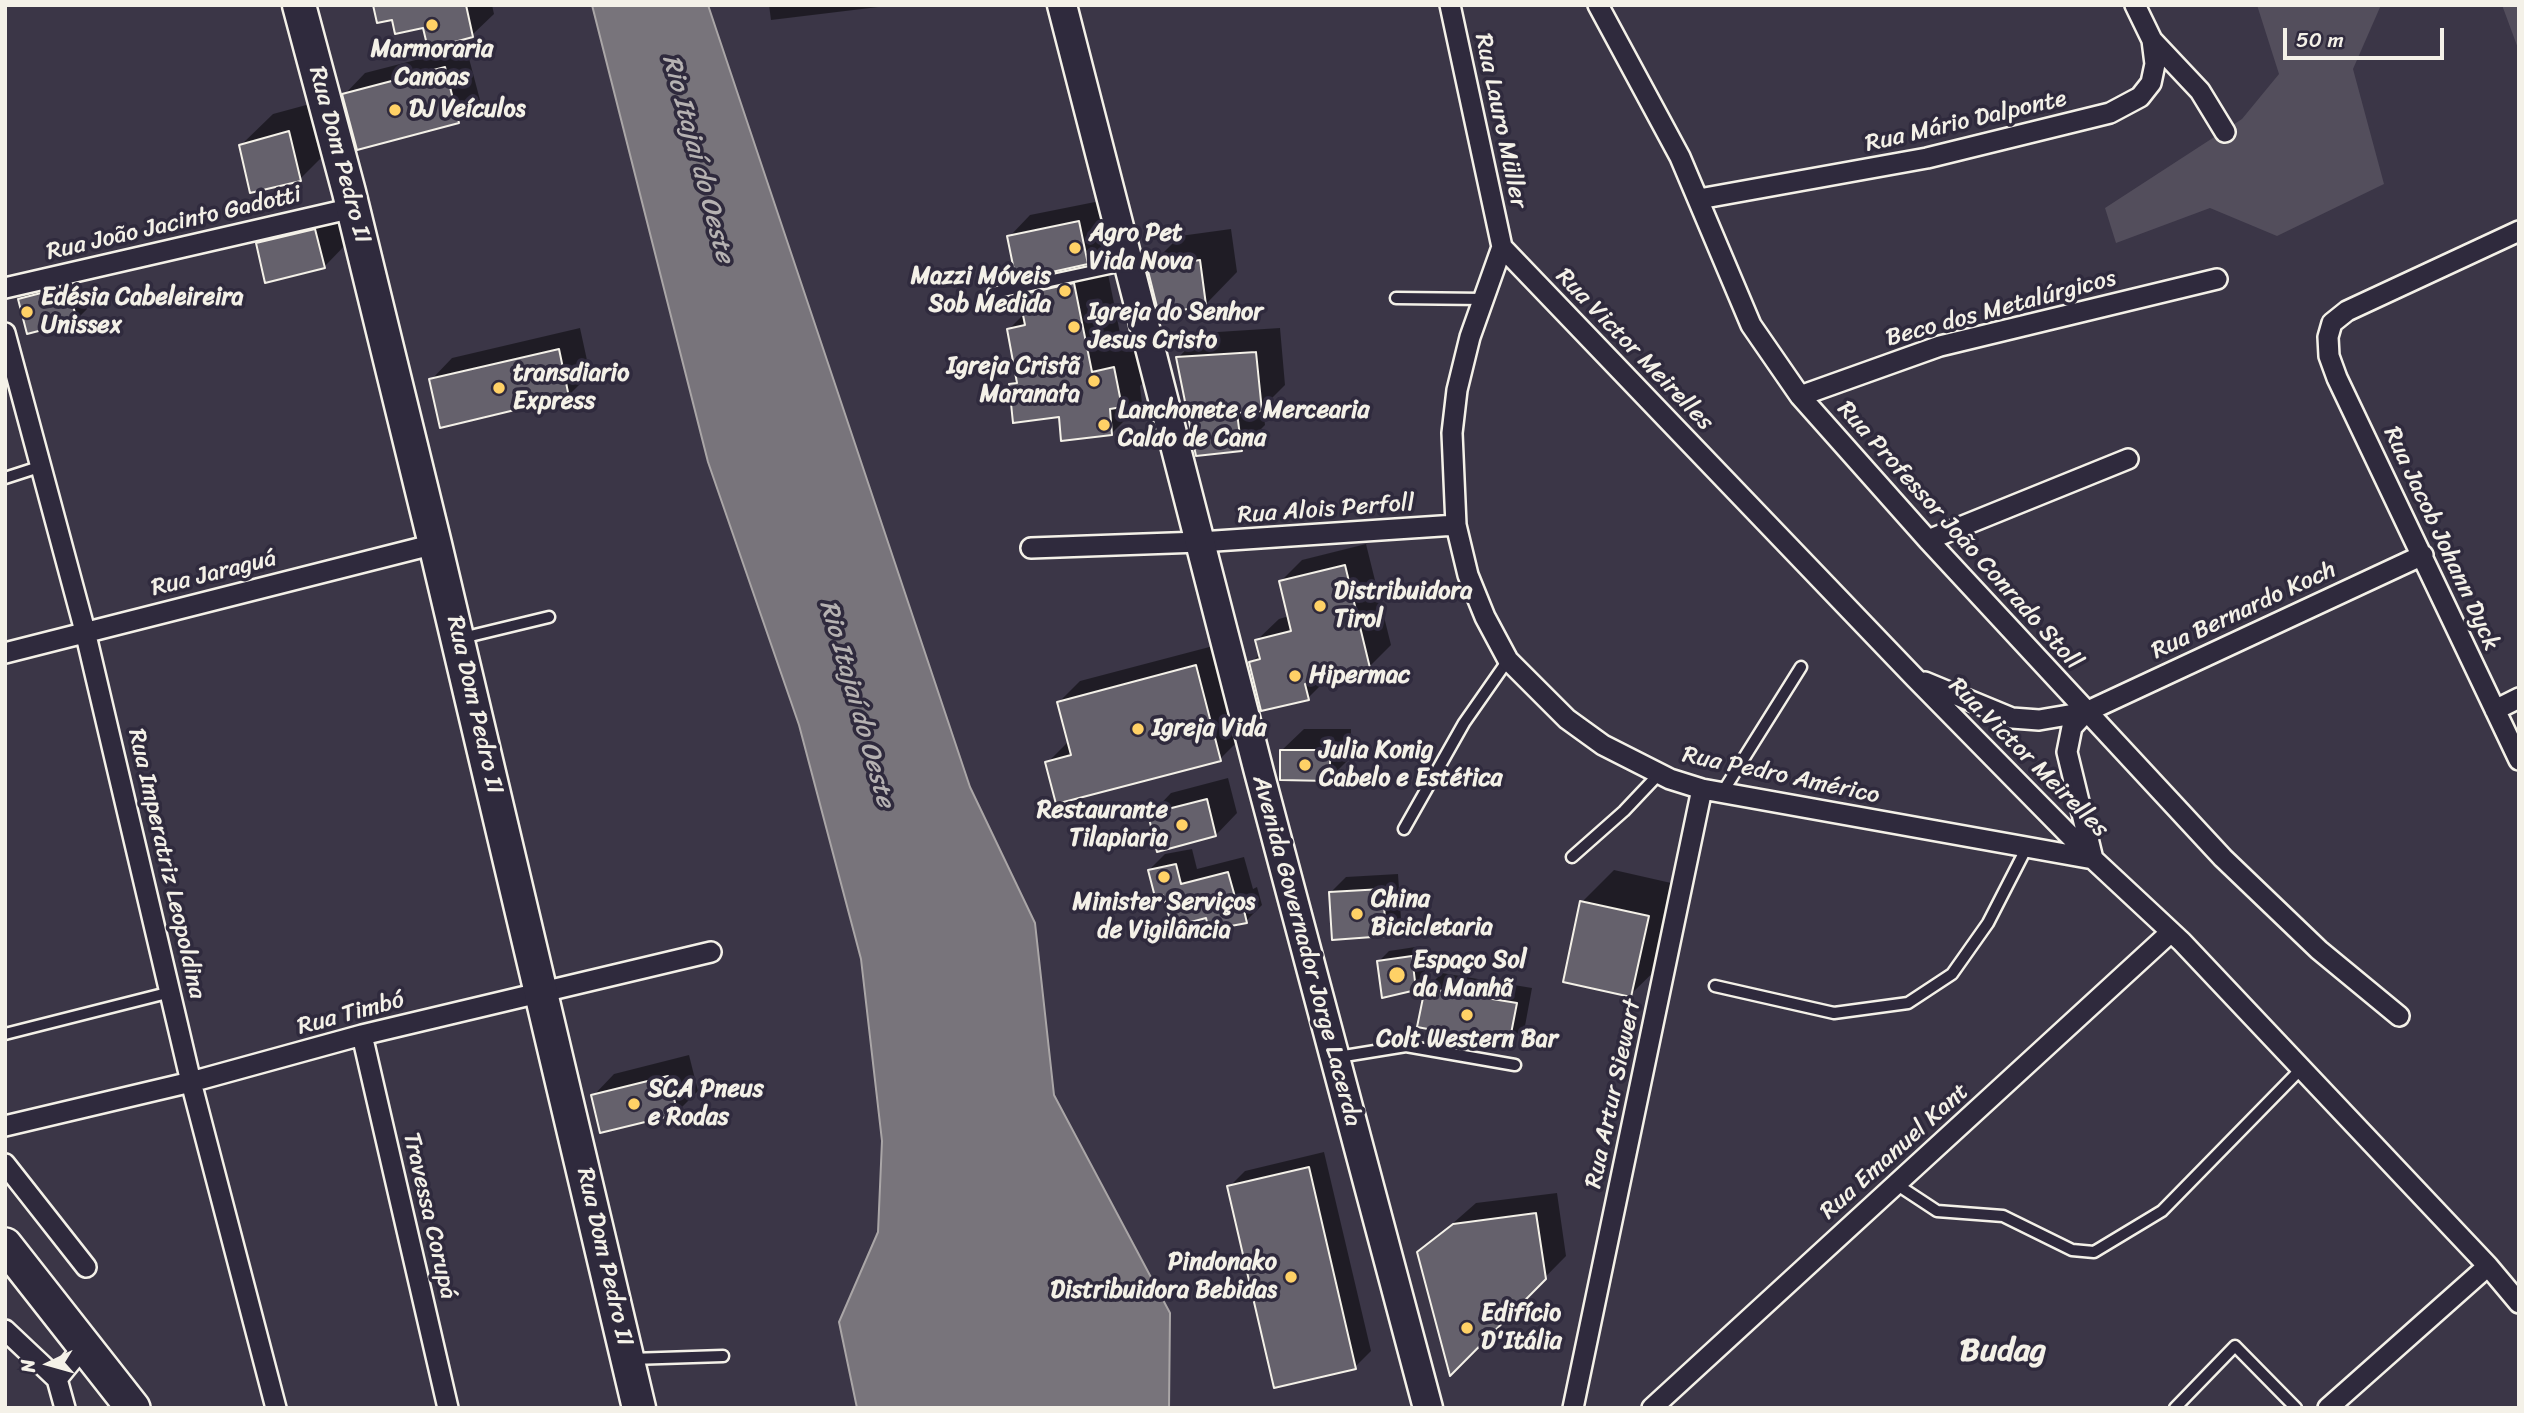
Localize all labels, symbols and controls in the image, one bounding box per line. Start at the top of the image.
scale bar [2286,14,2447,58]
marker: Marmoraria Canoas [424,17,440,33]
text: 50 m [2296,21,2344,59]
street label: Rua Lauro Müller [1467,31,1533,211]
place label: Marmoraria Canoas [371,36,493,92]
water label: Rio Itajaí do Oeste [654,52,740,266]
street label: Rua Dom Pedro II [302,64,376,246]
street label: Rua Mário Dalponte [1863,85,2069,159]
place label: DJ Veículos [409,96,526,124]
marker: DJ Veículos [387,102,403,118]
street label: Rua João Jacinto Gadotti [44,181,304,267]
place label: Agro Pet Vida Nova [1089,220,1193,276]
marker: Agro Pet Vida Nova [1067,240,1083,256]
place label: Mazzi Móveis Sob Medida [911,263,1051,319]
street label: Rua Victor Meirelles [1549,263,1719,437]
street label: Beco dos Metalúrgicos [1883,264,2119,354]
marker: Mazzi Móveis Sob Medida [1057,283,1073,299]
place label: Edésia Cabeleireira Unissex [41,284,244,340]
place label: Igreja do Senhor Jesus Cristo [1088,299,1263,355]
marker: Edésia Cabeleireira Unissex [19,304,35,320]
marker: Igreja do Senhor Jesus Cristo [1066,319,1082,335]
place label: Igreja Cristã Maranata [947,353,1080,409]
place label: transdiario Express [513,360,629,416]
marker: Igreja Cristã Maranata [1086,373,1102,389]
marker: transdiario Express [491,380,507,396]
street label: Rua Professor João Conrado Stoll [1831,396,2087,676]
place label: Lanchonete e Mercearia Caldo de Cana [1118,397,1370,453]
marker: Lanchonete e Mercearia Caldo de Cana [1096,417,1112,433]
street label: Rua Jacob Johann Dyck [2376,422,2506,656]
street label: Rua Alois Perfoll [1236,489,1416,531]
street label: Rua Jaraguá [148,545,280,603]
street label: Rua Bernardo Koch [2147,556,2341,666]
place label: Distribuidora Tirol [1334,578,1472,634]
water label: Rio Itajaí do Oeste [812,597,900,811]
marker: Distribuidora Tirol [1312,598,1328,614]
street label: Rua Dom Pedro II [440,613,508,797]
place label: Hipermac [1309,662,1410,690]
marker: Hipermac [1287,668,1303,684]
street label: Rua Victor Meirelles [1942,672,2114,844]
place label: Igreja Vida [1152,715,1267,743]
marker: Igreja Vida [1130,721,1146,737]
street label: Rua Imperatriz Leopoldina [121,726,211,1002]
place label: Julia Konig Cabelo e Estética [1319,737,1503,793]
street label: Rua Pedro Américo [1680,741,1882,811]
marker: Julia Konig Cabelo e Estética [1297,757,1313,773]
street label: Avenida Governador Jorge Lacerda [1245,772,1367,1130]
place label: Restaurante Tilapiaria [1037,797,1168,853]
marker: Restaurante Tilapiaria [1174,817,1190,833]
marker: Minister Serviços de Vigilância [1156,869,1172,885]
place label: China Bicicletaria [1371,886,1493,942]
place label: Minister Serviços de Vigilância [1073,889,1255,945]
marker: China Bicicletaria [1349,906,1365,922]
place label: Espaço Sol da Manhã [1413,947,1527,1003]
marker: Espaço Sol da Manhã [1387,965,1407,985]
street label: Rua Timbó [295,986,407,1042]
street label: Rua Artur Siewert [1580,997,1648,1191]
marker: Colt Western Bar [1459,1007,1475,1023]
place label: Colt Western Bar [1376,1026,1558,1054]
place label: SCA Pneus e Rodas [648,1076,764,1132]
street label: Rua Emanuel Kant [1815,1078,1975,1226]
marker: SCA Pneus e Rodas [626,1096,642,1112]
street label: Travessa Corupá [396,1130,462,1302]
street label: Rua Dom Pedro II [570,1165,638,1349]
place label: Pindonako Distribuidora Bebidas [1051,1249,1277,1305]
marker: Pindonako Distribuidora Bebidas [1283,1269,1299,1285]
place label: Edifício D'Itália [1481,1300,1562,1356]
marker: Edifício D'Itália [1459,1320,1475,1336]
north arrow [14,1329,84,1399]
district label: Budag [1960,1333,2046,1371]
text: N [11,1358,45,1374]

